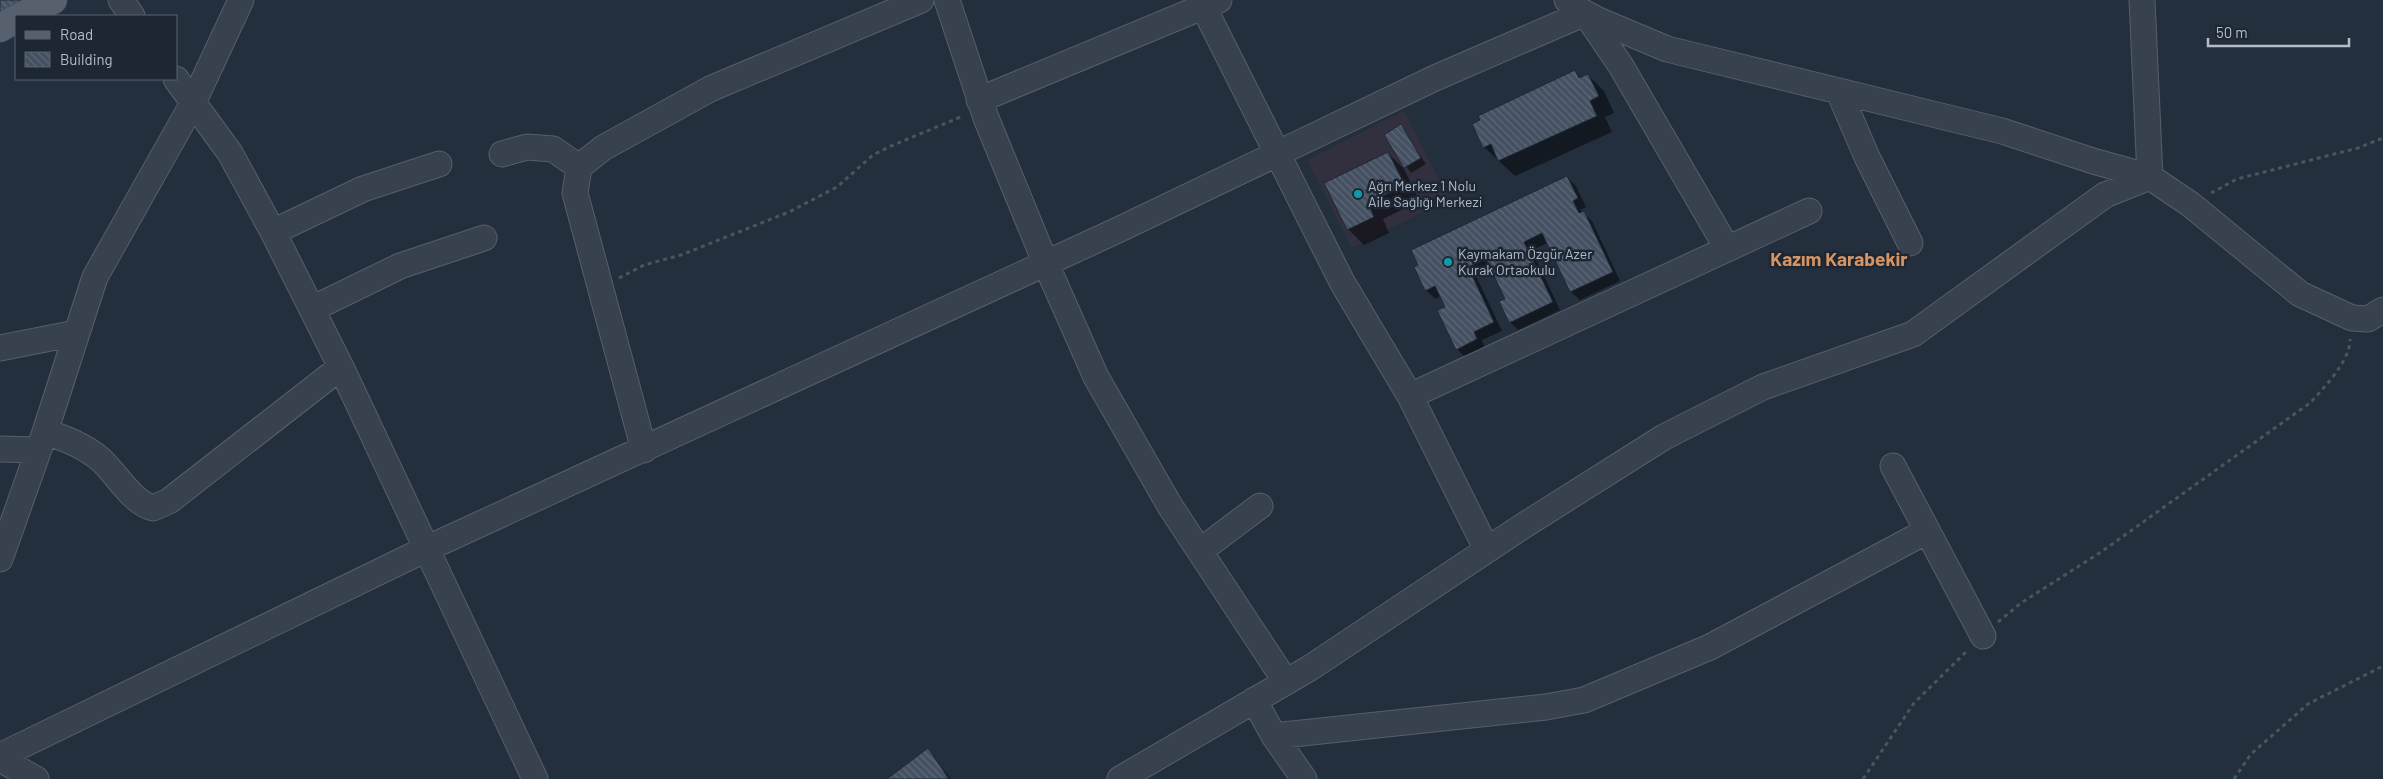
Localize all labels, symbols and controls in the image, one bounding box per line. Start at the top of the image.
legend [15,15,178,80]
scale bar [2208,15,2349,47]
text: 50 m [2216,23,2248,41]
text: Road [60,25,93,43]
text: Building [60,50,113,68]
place label: Ağrı Merkez 1 Nolu Aile Sağlığı Merkezi [1368,177,1482,210]
marker: Ağrı Merkez 1 Nolu Aile Sağlığı Merkezi [1352,188,1364,200]
place label: Kaymakam Özgür Azer Kurak Ortaokulu [1458,245,1592,278]
district label: Kazım Karabekir [1770,247,1908,270]
marker: Kaymakam Özgür Azer Kurak Ortaokulu [1442,256,1454,268]

